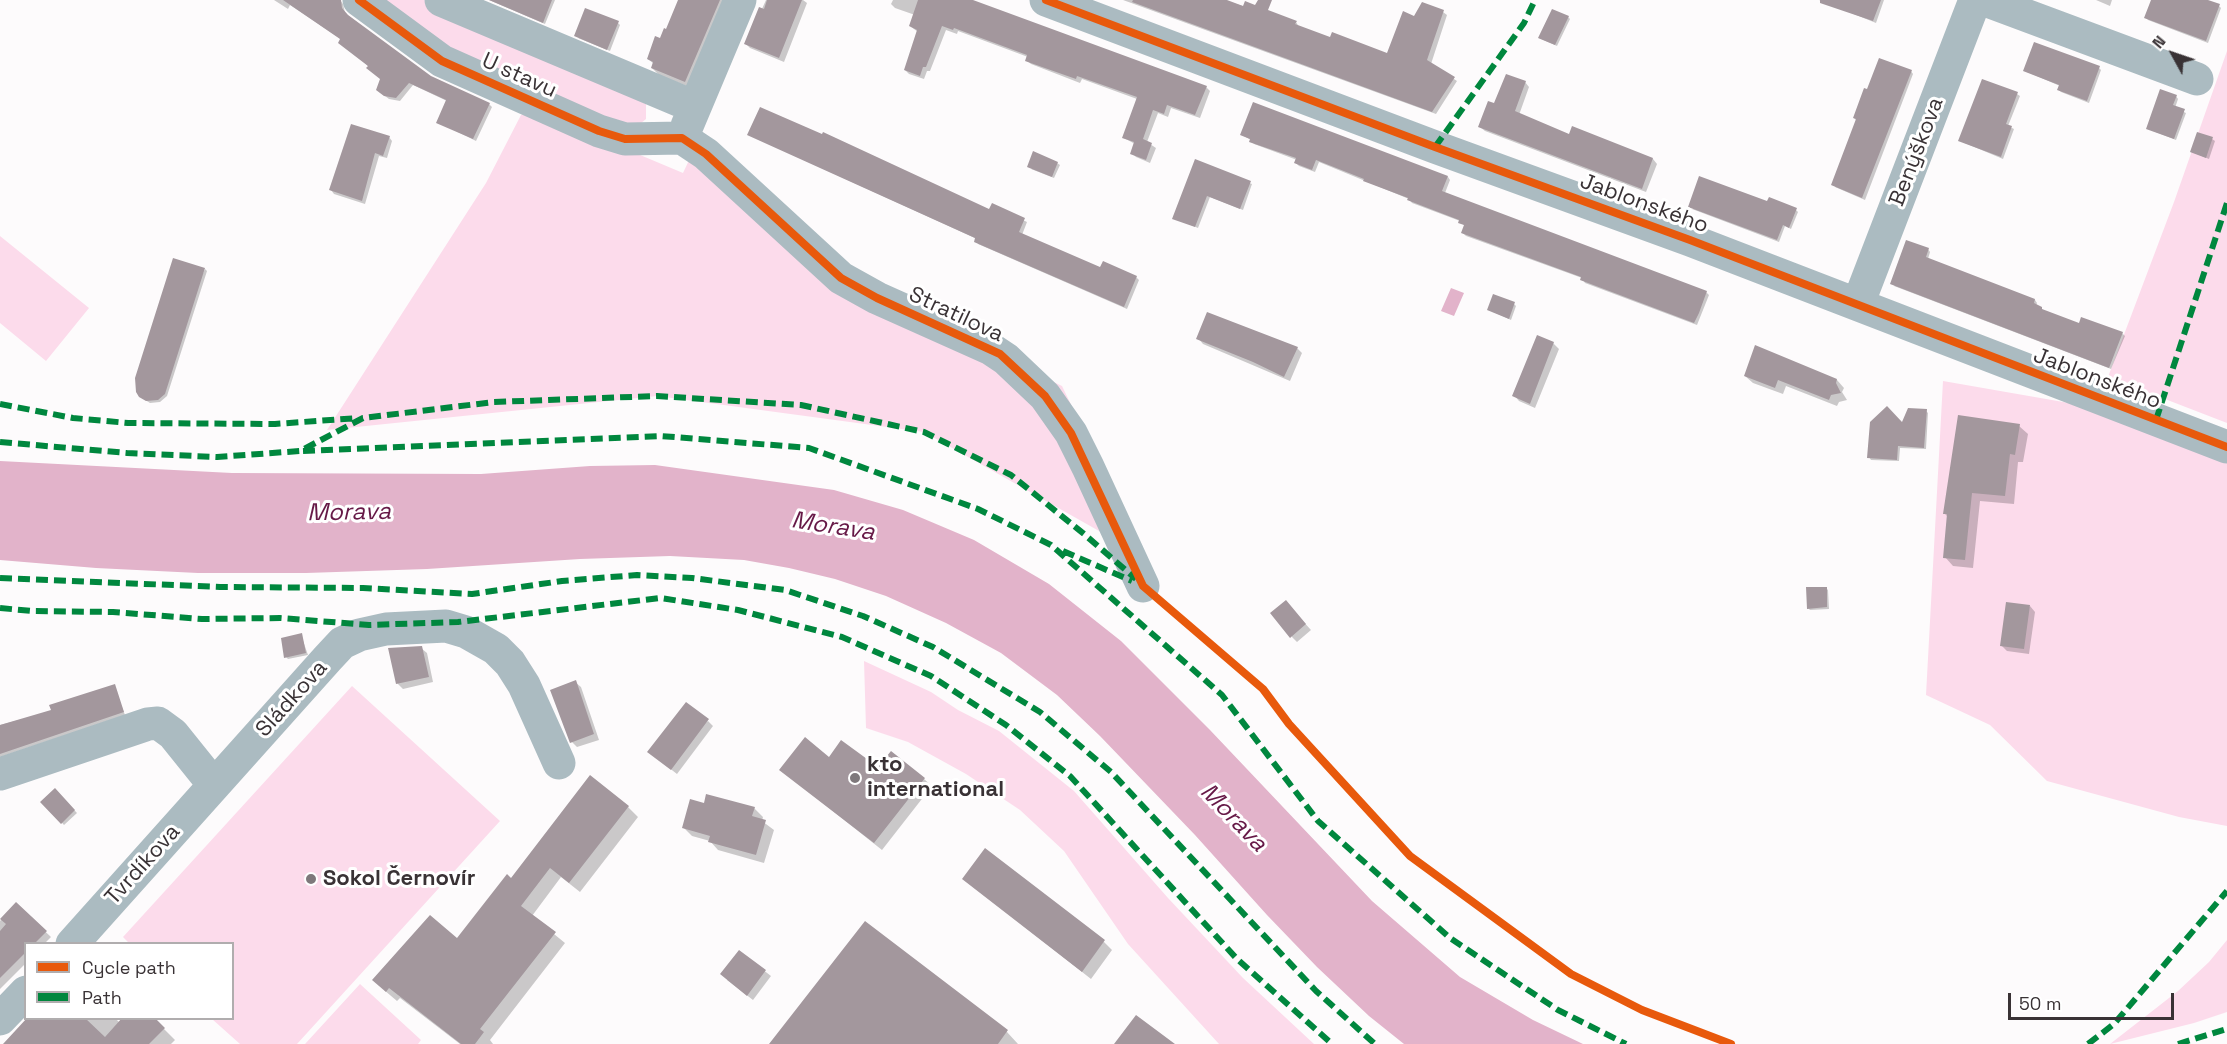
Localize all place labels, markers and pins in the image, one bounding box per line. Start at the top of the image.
place label: kto international [867,752,1004,804]
marker: kto international [848,771,862,785]
place label: Sokol Černovír [323,866,475,892]
marker: Sokol Černovír [304,872,318,886]

